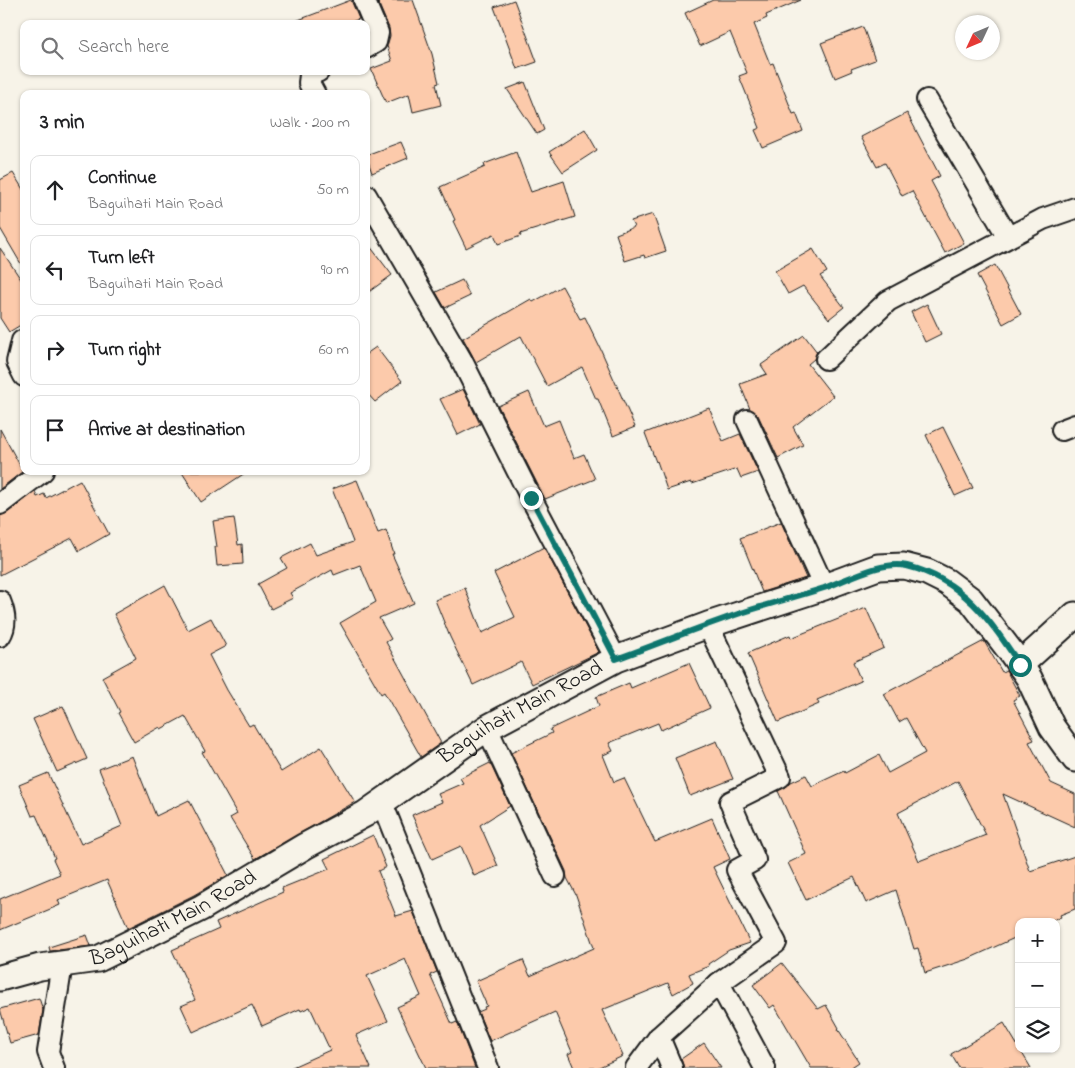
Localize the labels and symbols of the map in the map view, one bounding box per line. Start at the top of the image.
north arrow [955,15,1000,60]
route end [520,487,543,510]
street label: Baguihati Main Road [431,653,609,774]
route start [1009,654,1032,677]
street label: Baguihati Main Road [87,862,263,976]

